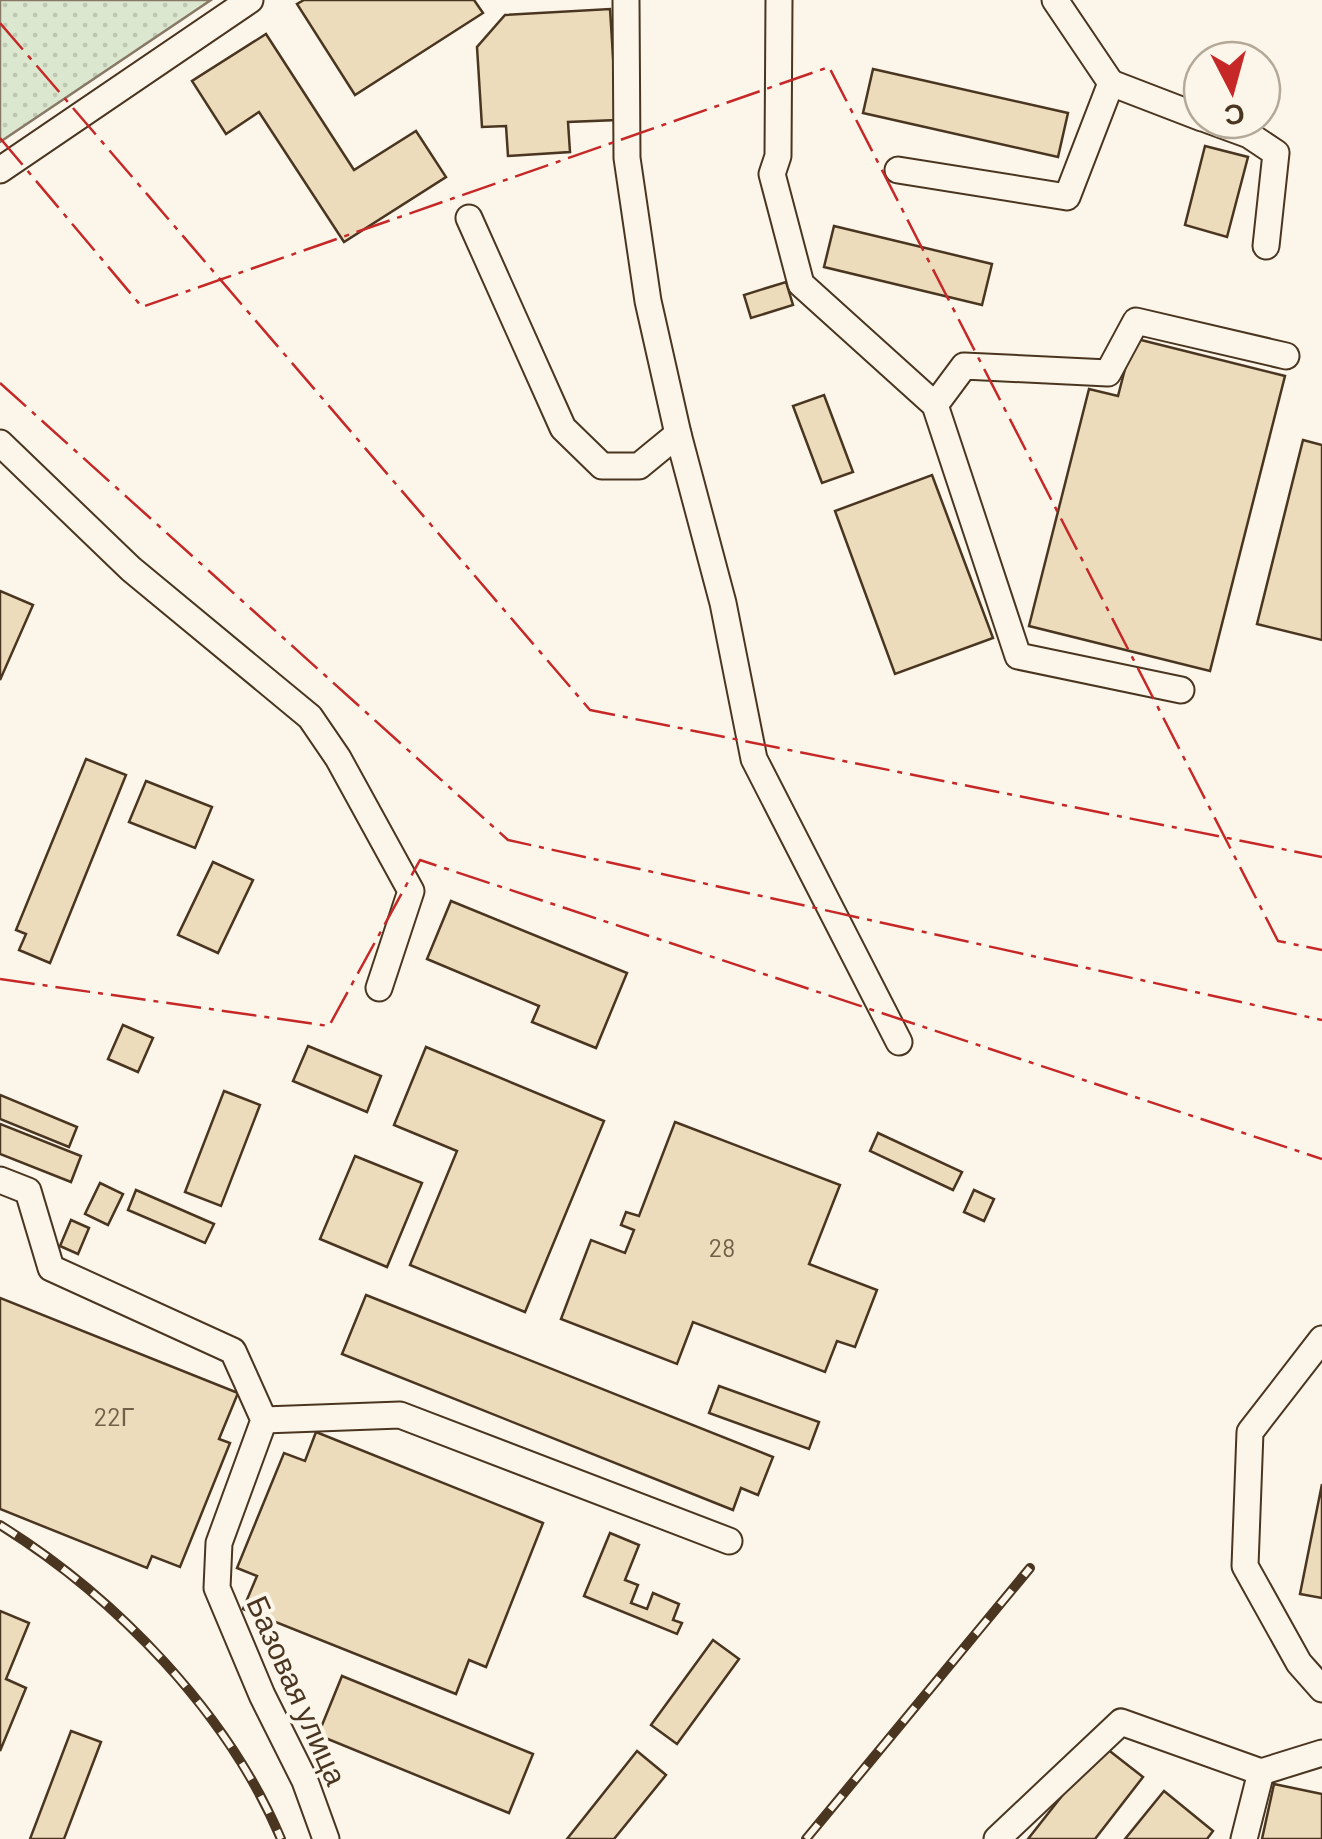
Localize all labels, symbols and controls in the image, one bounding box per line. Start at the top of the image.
north arrow [1182,40,1282,140]
text: С [1223,98,1247,134]
house number: 28 [709,1232,735,1262]
house number: 22Г [94,1401,135,1431]
street label: Базовая улица [240,1590,356,1790]

